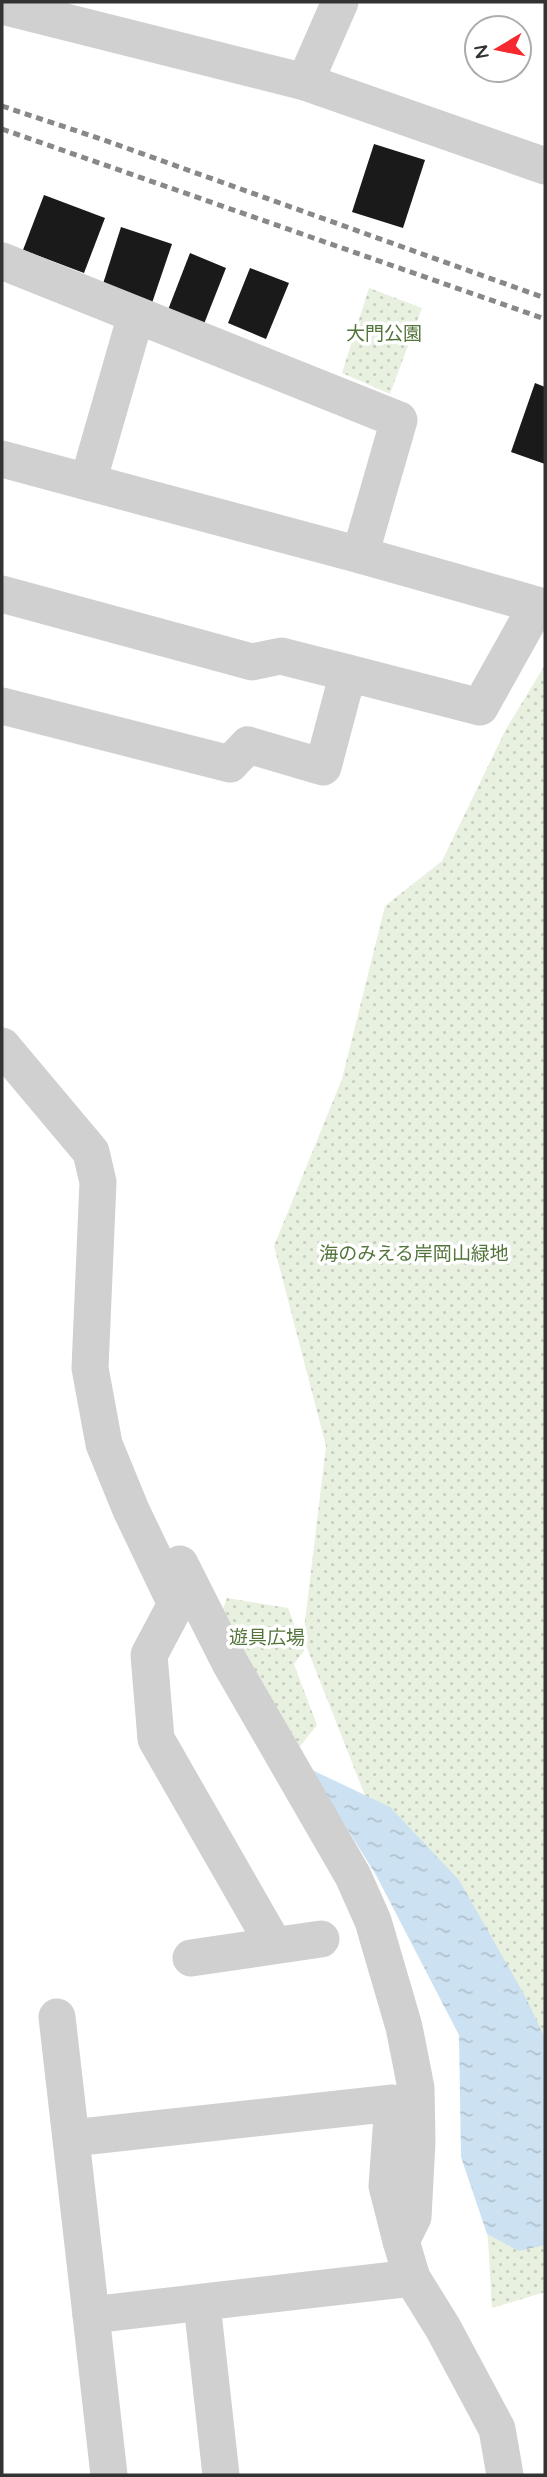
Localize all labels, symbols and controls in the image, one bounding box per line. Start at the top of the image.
north arrow [463,14,533,84]
text: N [468,43,494,61]
park label: 大門公園 [346,321,422,345]
park label: 海のみえる岸岡山緑地 [319,1241,509,1265]
park label: 遊具広場 [229,1625,305,1649]

